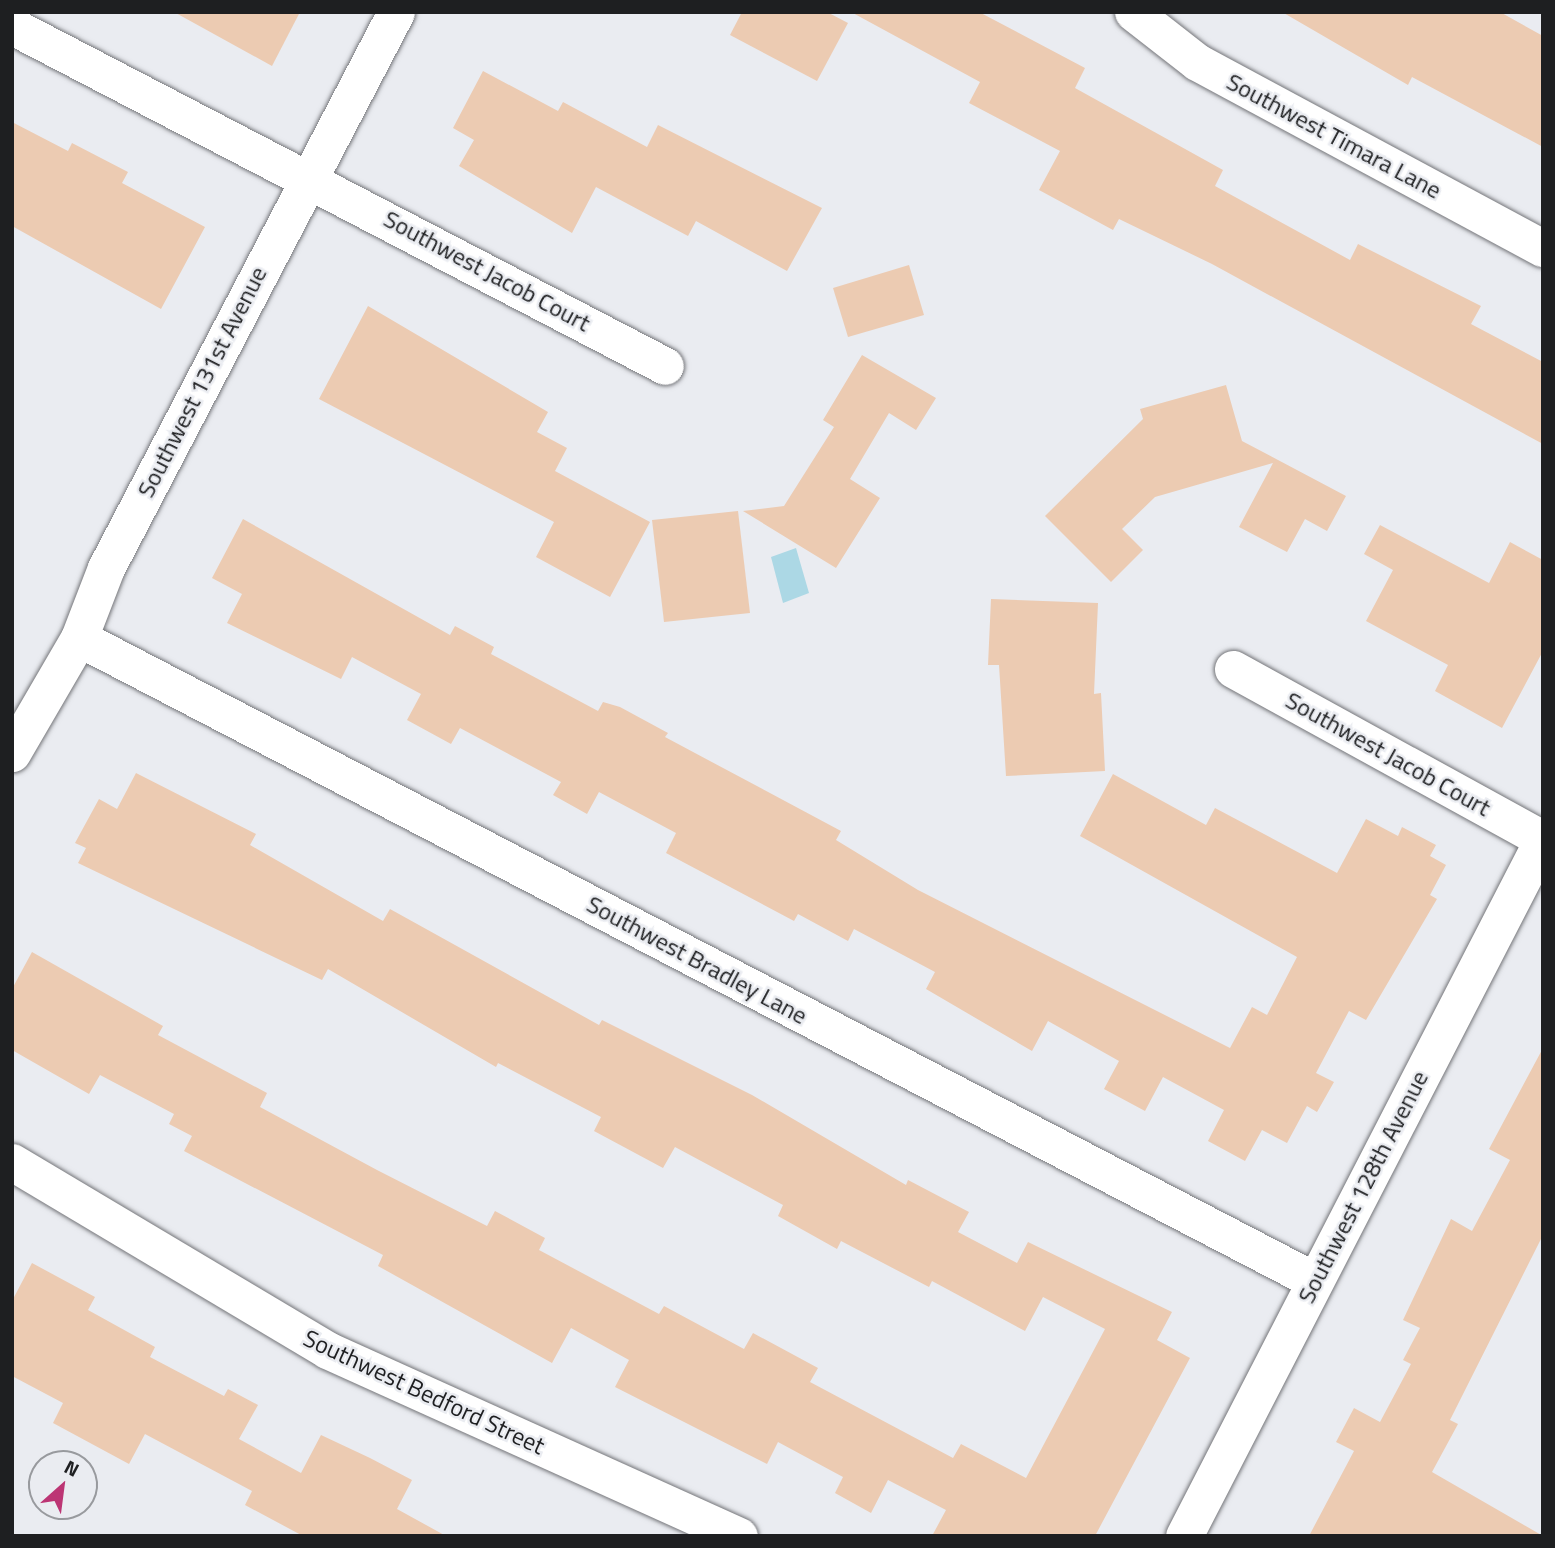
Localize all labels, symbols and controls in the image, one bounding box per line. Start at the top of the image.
street label: Southwest Timara Lane [1222,67,1446,205]
street label: Southwest Jacob Court [379,204,595,338]
street label: Southwest 131st Avenue [131,262,273,502]
street label: Southwest Jacob Court [1281,686,1495,822]
street label: Southwest Bradley Lane [582,890,812,1030]
street label: Southwest 128th Avenue [1292,1066,1434,1308]
street label: Southwest Bedford Street [299,1323,549,1461]
north arrow [28,1450,98,1520]
text: N [60,1452,85,1484]

